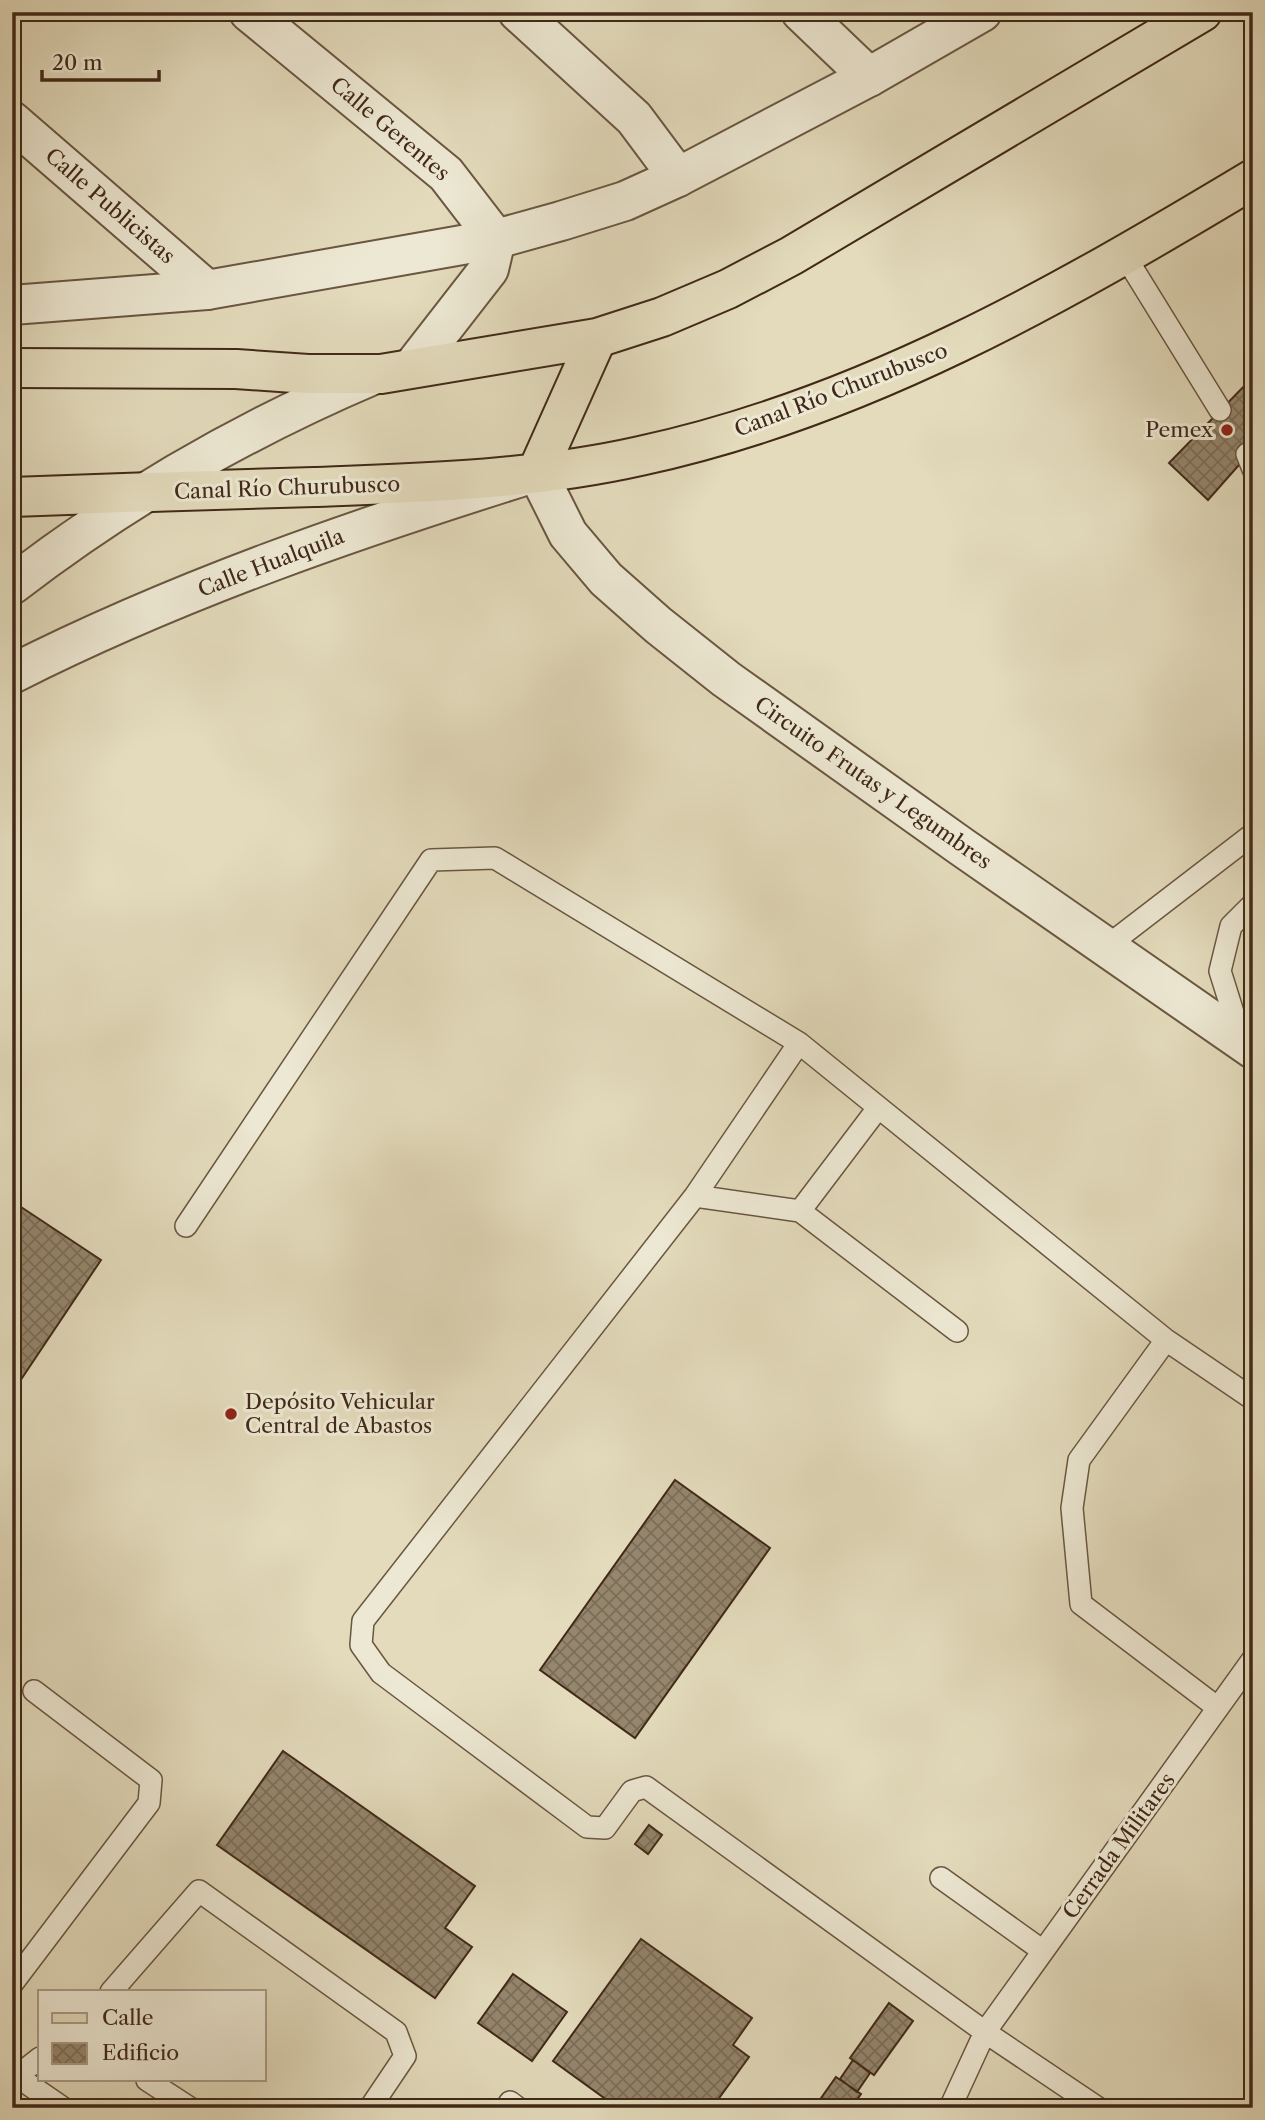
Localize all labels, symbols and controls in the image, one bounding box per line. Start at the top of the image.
scale bar [42,38,159,82]
text: 20 m [52,50,103,75]
street label: Calle Gerentes [326,72,455,186]
street label: Calle Publicistas [41,143,180,269]
street label: Canal Río Churubusco [731,337,951,442]
place label: Pemex [1145,417,1214,442]
marker: Pemex [1219,422,1235,438]
street label: Canal Río Churubusco [173,471,400,504]
street label: Calle Hualquila [194,523,348,602]
street label: Circuito Frutas y Legumbres [750,691,996,874]
place label: Depósito Vehicular Central de Abastos [245,1389,435,1438]
marker: Depósito Vehicular Central de Abastos [223,1406,239,1422]
street label: Cerrada Militares [1057,1768,1180,1923]
legend [38,1990,266,2082]
text: Calle [102,2005,154,2030]
text: Edificio [102,2040,179,2065]

